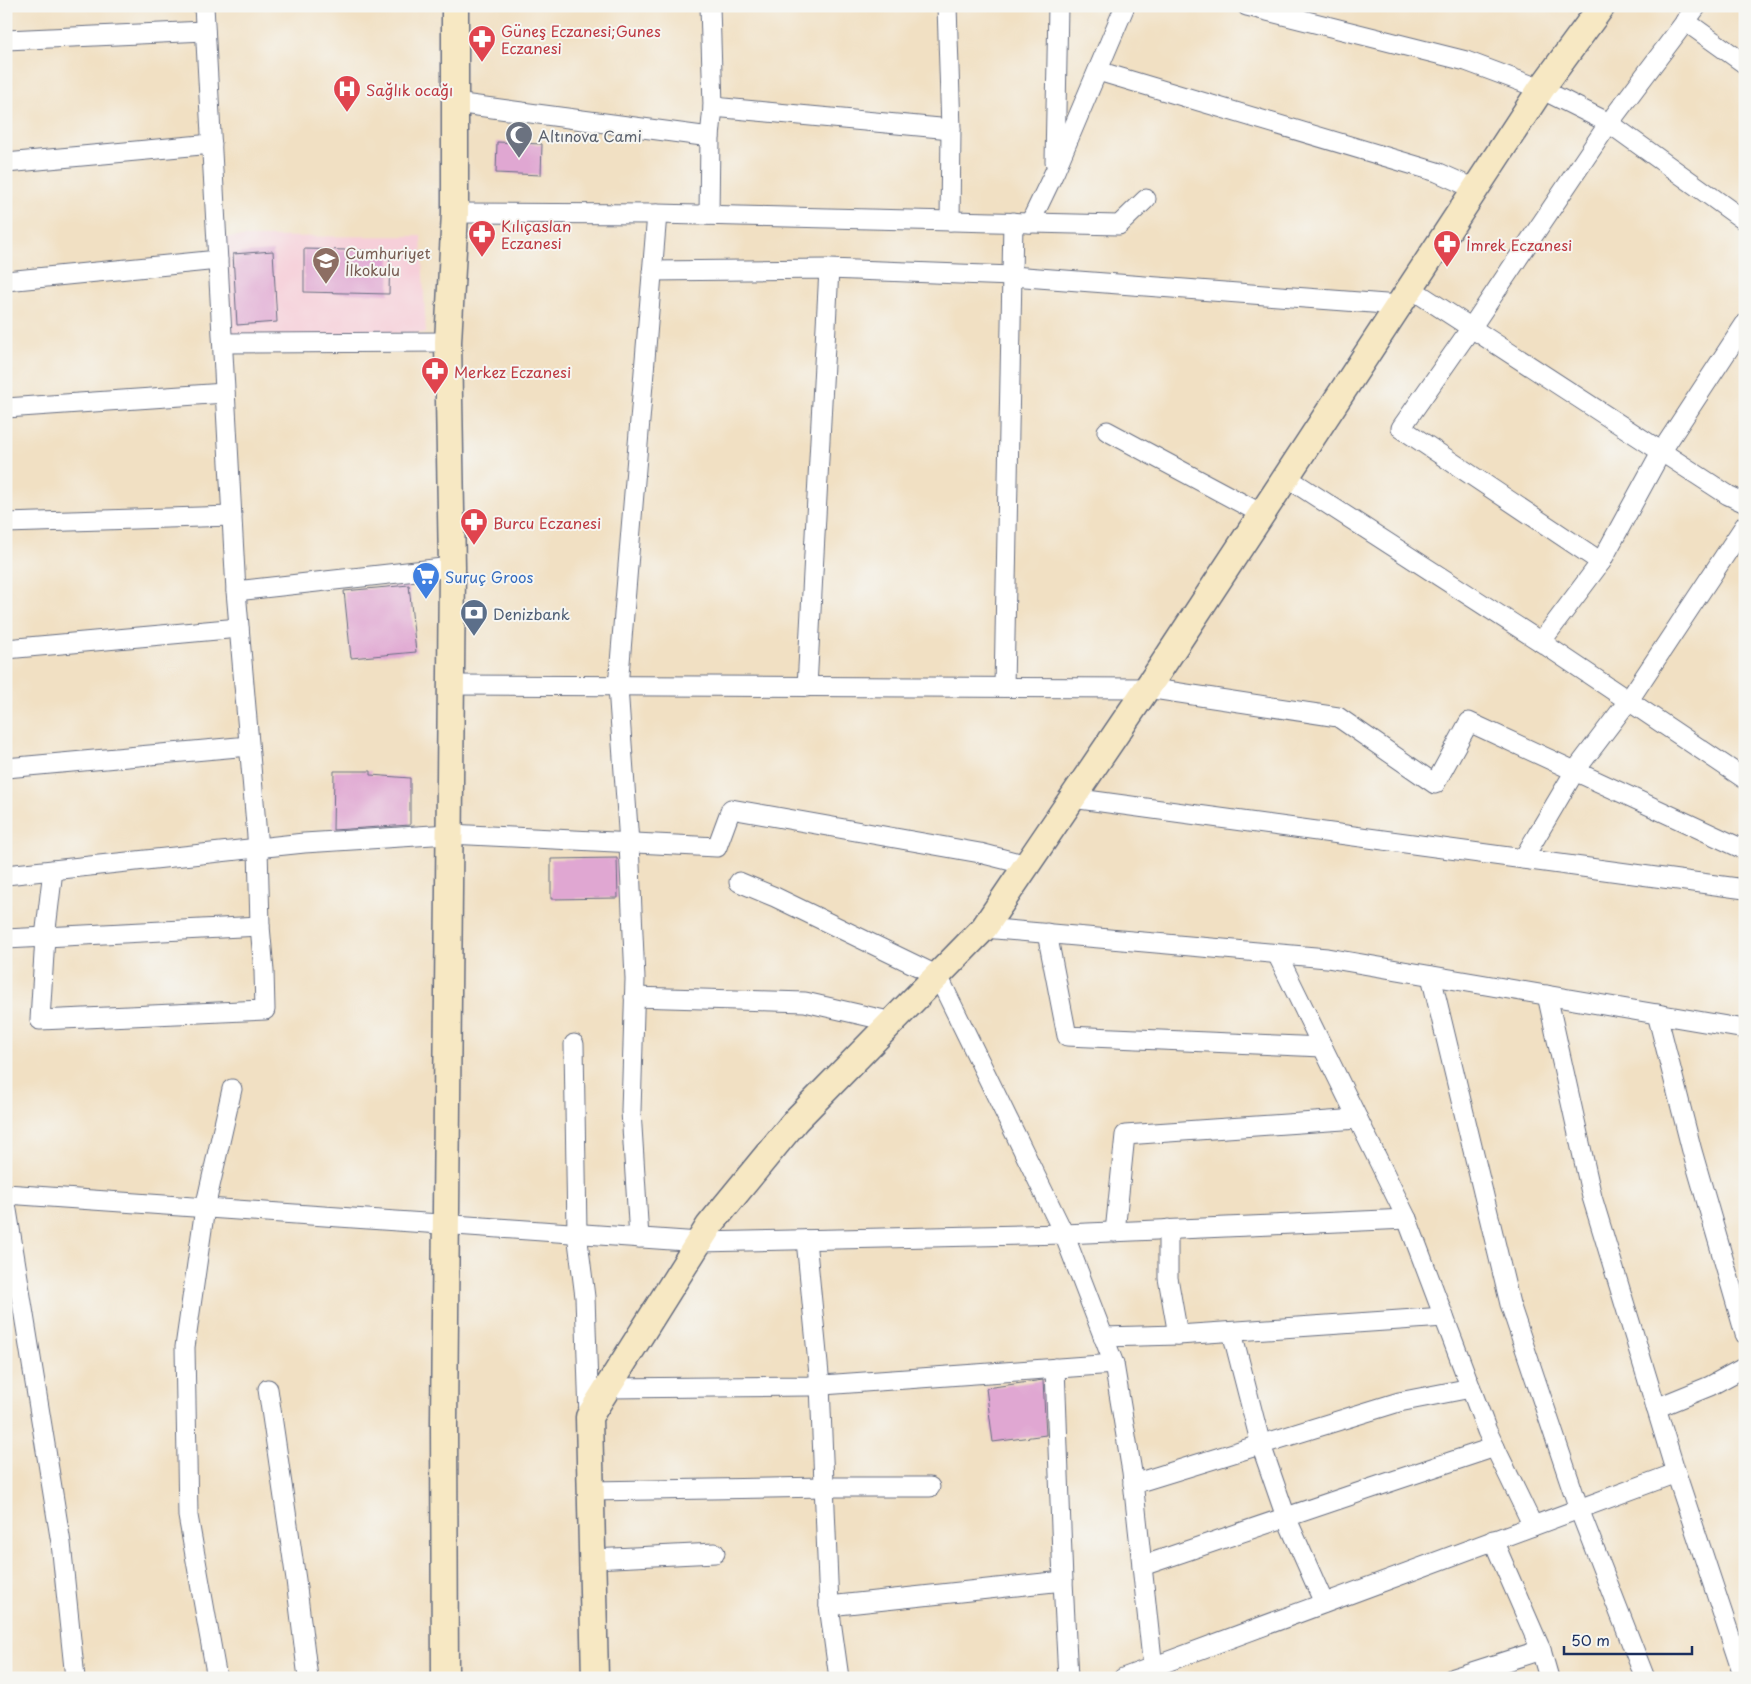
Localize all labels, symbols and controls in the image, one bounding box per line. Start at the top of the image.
place label: Güneş Eczanesi;Gunes Eczanesi [501,19,661,59]
pharmacy icon: Güneş Eczanesi;Gunes Eczanesi [467,24,497,63]
hospital icon: Sağlık ocağı [332,74,362,113]
place label: Sağlık ocağı [366,78,453,101]
mosque icon: Altınova Cami [504,120,534,159]
place label: Altınova Cami [538,124,642,147]
place label: Kılıçaslan Eczanesi [501,214,571,254]
pharmacy icon: Kılıçaslan Eczanesi [467,219,497,258]
pharmacy icon: İmrek Eczanesi [1432,229,1462,268]
place label: İmrek Eczanesi [1466,233,1572,256]
place label: Cumhuriyet İlkokulu [345,241,431,281]
school or university icon: Cumhuriyet İlkokulu [311,246,341,285]
pharmacy icon: Merkez Eczanesi [420,356,450,395]
place label: Merkez Eczanesi [454,360,571,383]
pharmacy icon: Burcu Eczanesi [459,507,489,546]
place label: Burcu Eczanesi [493,511,601,534]
supermarket icon: Suruç Groos [411,561,441,600]
place label: Suruç Groos [445,565,533,588]
bank icon: Denizbank [459,598,489,637]
place label: Denizbank [493,602,570,625]
scale bar [1564,1624,1691,1656]
text: 50 m [1571,1628,1610,1651]

